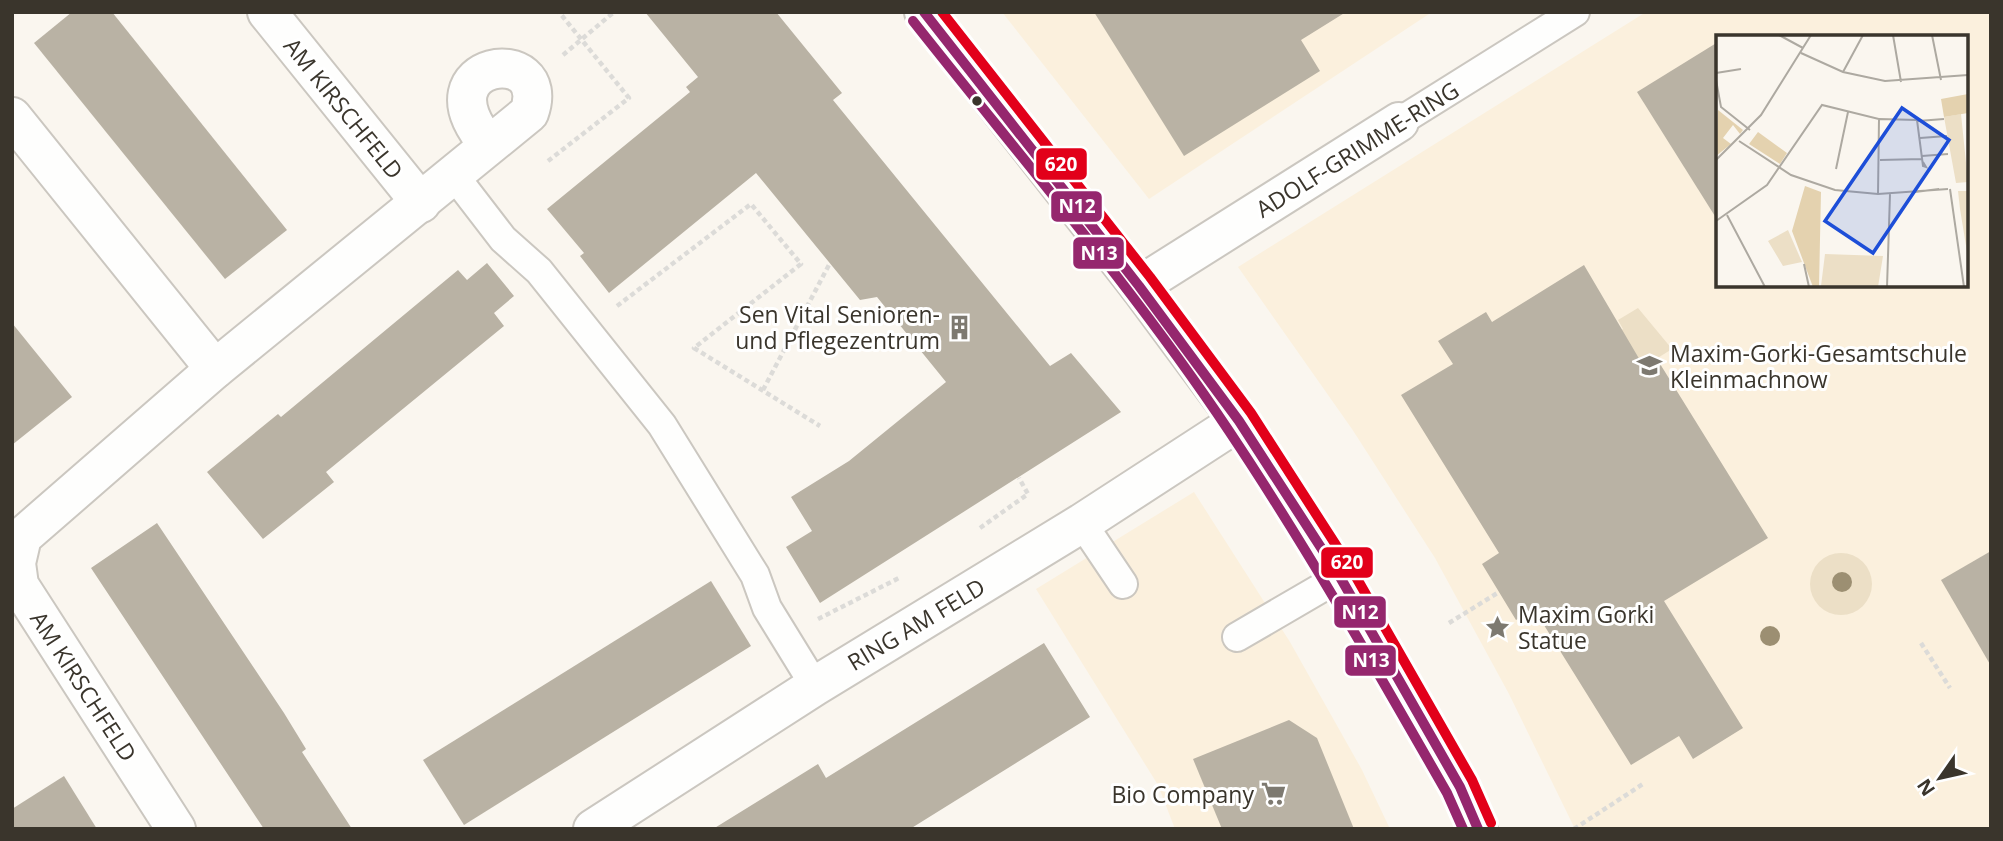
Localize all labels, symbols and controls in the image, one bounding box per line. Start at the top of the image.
street label: AM KIRSCHFELD [277,31,411,185]
inset map [1716,35,1968,287]
street label: ADOLF-GRIMME-RING [1249,73,1465,225]
unlabelled marker [970,94,984,108]
line badge: 620 [1035,147,1088,181]
text: 620 [1045,151,1077,177]
line badge: N12 [1050,190,1103,223]
text: N12 [1058,193,1096,219]
line badge: N13 [1072,236,1125,270]
text: N13 [1080,240,1118,266]
place label: Sen Vital Senioren- und Pflegezentrum [735,298,940,356]
building icon: Sen Vital Senioren- und Pflegezentrum [946,313,974,341]
place label: Maxim-Gorki-Gesamtschule Kleinmachnow [1670,337,1967,395]
school or university icon: Maxim-Gorki-Gesamtschule Kleinmachnow [1636,352,1664,380]
line badge: 620 [1320,546,1374,579]
text: 620 [1331,549,1363,575]
street label: RING AM FELD [841,570,991,678]
line badge: N12 [1333,595,1387,629]
place label: Maxim Gorki Statue [1518,598,1654,656]
text: N12 [1341,599,1379,625]
street label: AM KIRSCHFELD [23,605,145,767]
place icon: Maxim Gorki Statue [1484,613,1512,641]
line badge: N13 [1344,644,1397,677]
text: N13 [1352,647,1390,673]
north arrow [1905,743,1975,813]
text: N [1911,774,1941,801]
place label: Bio Company [1111,778,1254,810]
supermarket icon: Bio Company [1260,780,1288,808]

